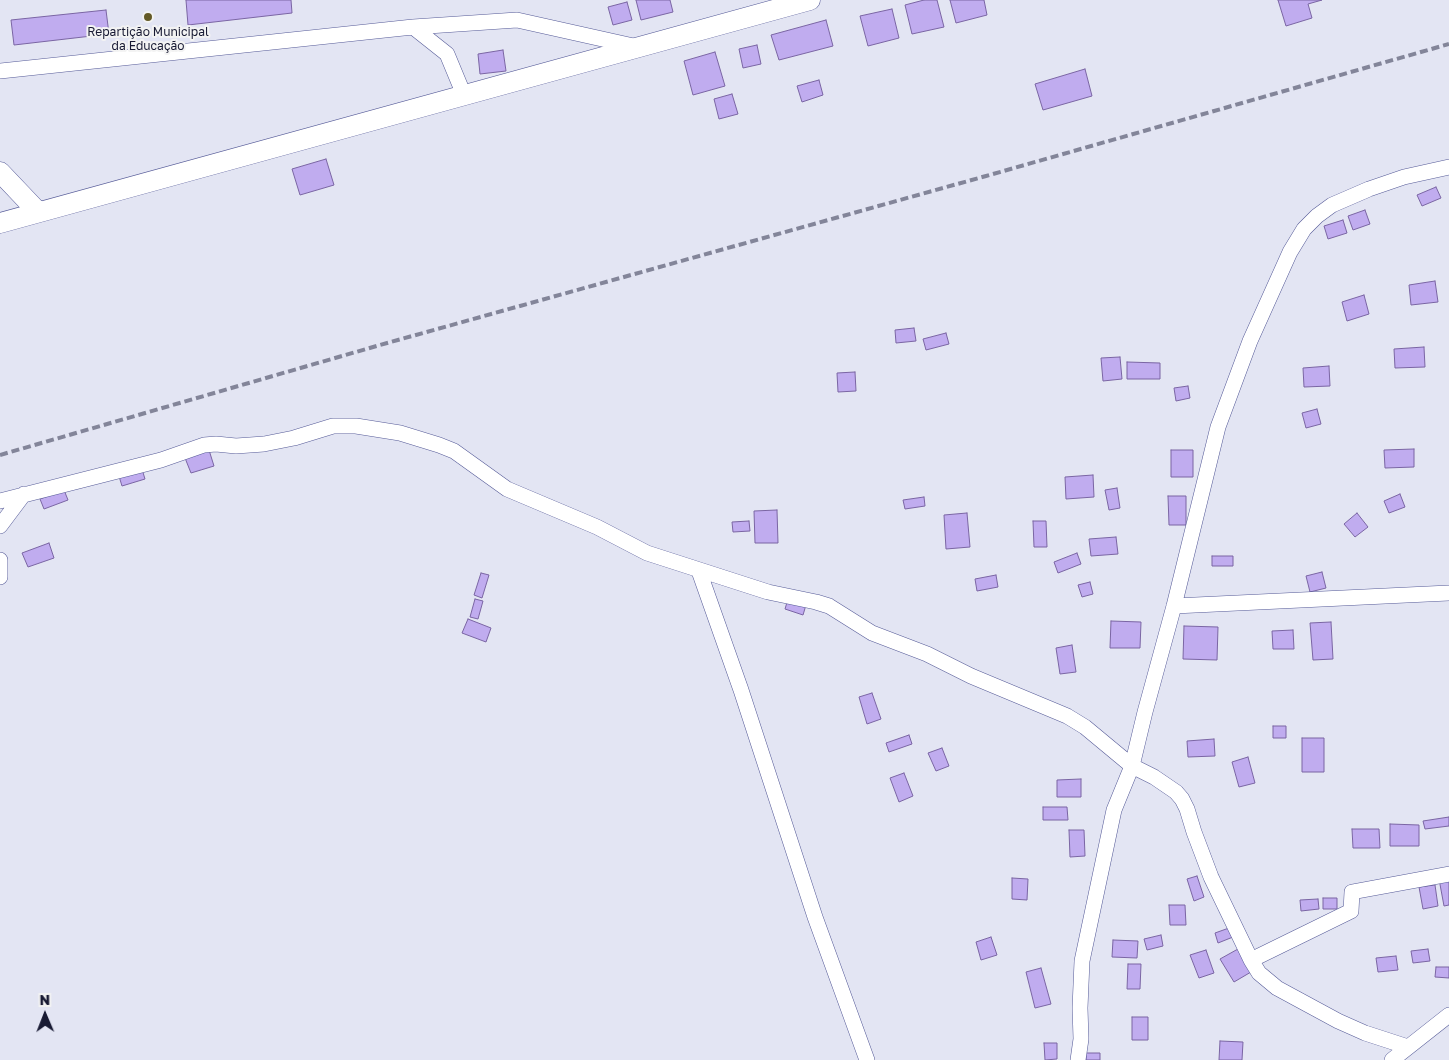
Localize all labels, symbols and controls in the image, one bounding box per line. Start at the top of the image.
marker: Repartição Municipal da Educação [142,11,154,23]
place label: Repartição Municipal da Educação [87,25,209,53]
north arrow [20,990,70,1040]
text: N [39,991,50,1008]

